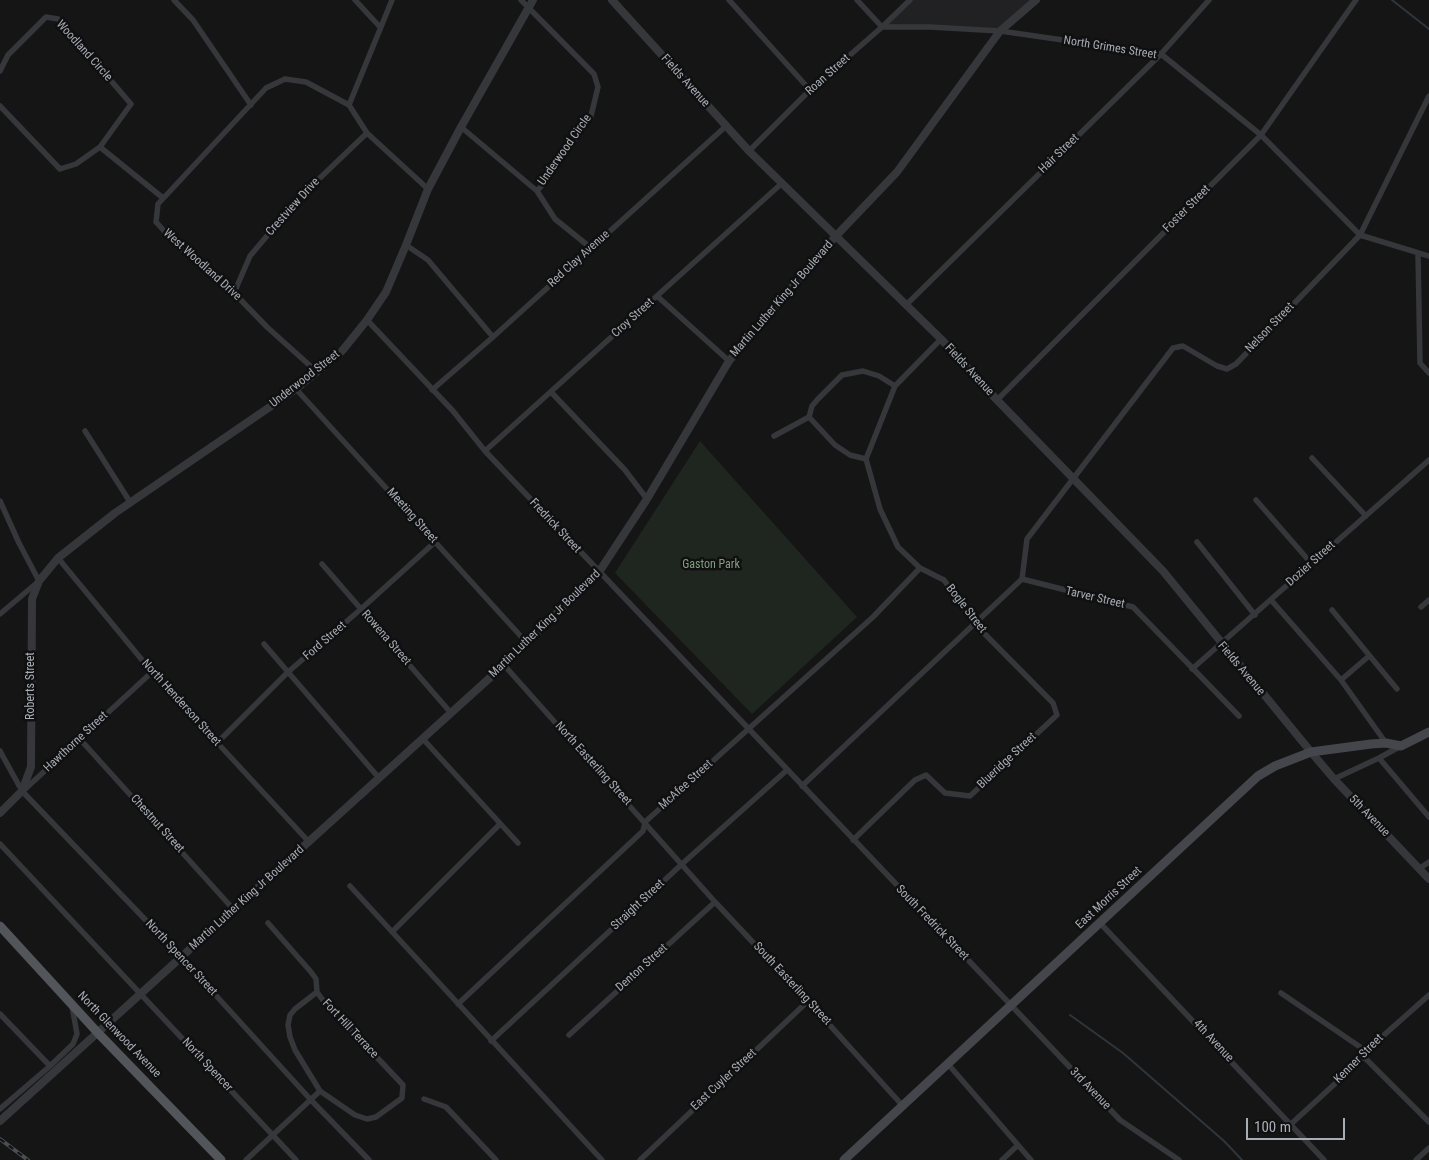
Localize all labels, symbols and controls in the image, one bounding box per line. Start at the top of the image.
street label: Woodland Circle [53,18,115,84]
street label: North Grimes Street [1062,34,1158,62]
street label: Roan Street [803,51,853,99]
street label: Fields Avenue [658,52,712,110]
street label: Underwood Circle [535,112,595,188]
street label: Hair Street [1036,131,1082,177]
street label: Crestview Drive [263,175,323,239]
street label: Foster Street [1160,182,1214,236]
street label: West Woodland Drive [160,226,244,304]
street label: Red Clay Avenue [545,227,613,291]
street label: Martin Luther King Jr Boulevard [728,238,836,360]
street label: Croy Street [609,295,657,341]
street label: Nelson Street [1243,300,1297,356]
street label: Fields Avenue [941,341,997,399]
street label: Underwood Street [267,347,343,411]
street label: Meeting Street [383,485,441,547]
street label: Fredrick Street [526,496,584,556]
street label: Dozier Street [1284,538,1338,590]
park label: Gaston Park [682,558,740,572]
street label: Martin Luther King Jr Boulevard [486,567,604,681]
street label: Bogle Street [943,582,989,636]
street label: Tarver Street [1064,584,1126,612]
street label: Rowena Street [358,608,414,668]
street label: Ford Street [301,618,349,664]
street label: Fields Avenue [1214,639,1268,699]
street label: Roberts Street [24,652,38,720]
street label: North Henderson Street [138,657,224,749]
street label: Hawthorne Street [41,709,111,775]
street label: North Easterling Street [552,719,634,809]
street label: Blueridge Street [974,730,1040,792]
street label: McAfee Street [656,757,716,813]
street label: Chestnut Street [127,792,187,856]
street label: 5th Avenue [1346,792,1392,840]
street label: Martin Luther King Jr Boulevard [187,843,307,953]
street label: East Morris Street [1073,864,1145,932]
street label: Straight Street [608,877,668,933]
street label: South Fredrick Street [892,882,972,964]
street label: North Spencer Street [142,917,220,999]
street label: South Easterling Street [750,939,834,1029]
street label: Denton Street [613,941,671,995]
street label: North Glenwood Avenue [74,989,164,1081]
street label: Fort Hill Terrace [319,996,381,1062]
street label: 4th Avenue [1190,1017,1236,1065]
street label: Kenner Street [1331,1031,1387,1087]
street label: North Spencer [179,1035,235,1095]
street label: East Cuyler Street [688,1046,760,1114]
street label: 3rd Avenue [1067,1065,1113,1113]
scale bar [1249,1108,1348,1140]
text: 100 m [1254,1118,1291,1136]

